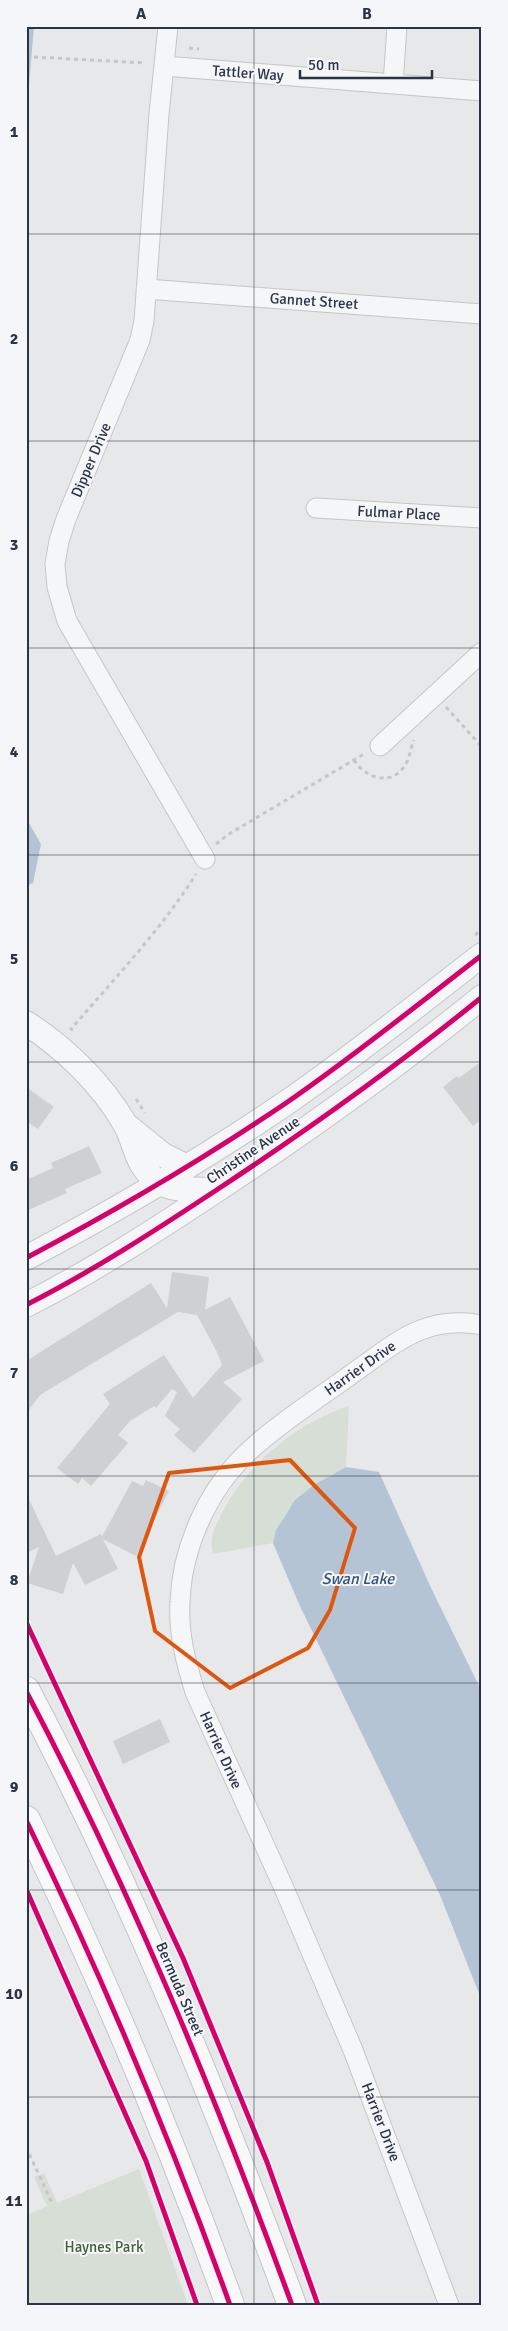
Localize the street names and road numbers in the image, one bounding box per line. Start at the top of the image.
street label: Tattler Way [212,62,284,84]
street label: Gannet Street [269,289,359,313]
street label: Dipper Drive [67,420,115,500]
street label: Fulmar Place [357,502,441,524]
street label: Christine Avenue [203,1112,303,1188]
street label: Harrier Drive [321,1337,399,1399]
street label: Harrier Drive [196,1708,246,1792]
street label: Bermuda Street [152,1939,208,2039]
street label: Harrier Drive [358,2080,404,2164]

